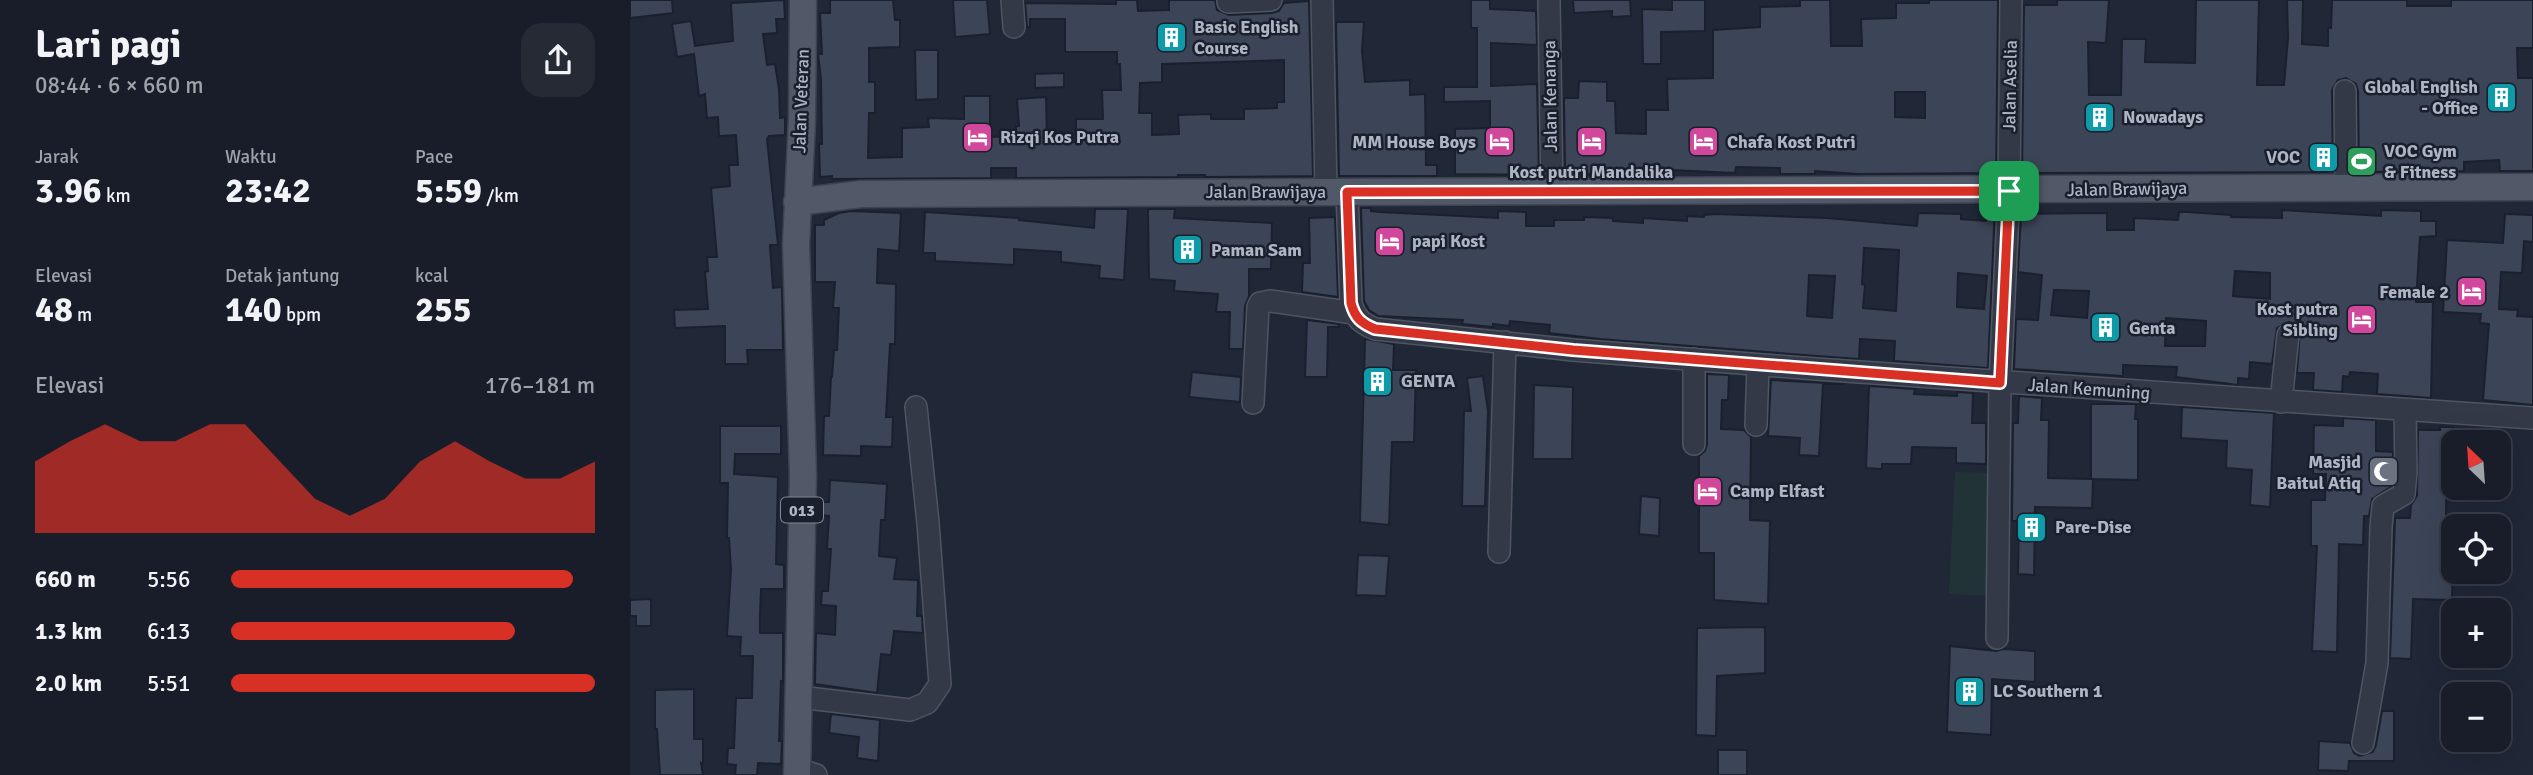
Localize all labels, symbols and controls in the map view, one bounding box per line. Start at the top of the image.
place label: Basic English Course [1194,16,1299,59]
building icon: Basic English Course [1154,20,1188,54]
text: Lari pagi [35,21,181,68]
button: share [521,23,595,97]
street label: Jalan Kenanga [1538,40,1562,152]
street label: Jalan Aselia [1998,40,2022,132]
street label: Jalan Veteran [788,49,814,153]
text: 08:44 · 6 × 660 m [35,71,204,100]
place label: Global English - Office [2365,76,2478,119]
building icon: Global English - Office [2484,80,2518,114]
building icon: Nowadays [2083,100,2117,134]
place label: Nowadays [2123,106,2203,128]
hotel icon: Rizqi Kos Putra [960,120,994,154]
hotel icon: MM House Boys [1482,125,1516,159]
hotel icon: Kost putri Mandalika [1574,125,1608,159]
hotel icon: Chafa Kost Putri [1687,125,1721,159]
place label: Rizqi Kos Putra [1000,126,1119,148]
place label: MM House Boys [1352,131,1476,153]
place label: Chafa Kost Putri [1727,131,1856,153]
building icon: VOC [2306,140,2340,174]
place label: VOC Gym & Fitness [2384,140,2457,183]
sports icon: VOC Gym & Fitness [2344,144,2378,178]
text: Jarak [35,145,79,169]
text: Waktu [225,145,277,169]
text: Pace [415,145,453,169]
place label: VOC [2266,146,2300,168]
place label: Kost putri Mandalika [1509,161,1673,183]
pin [1979,161,2039,221]
text: 3.96 [35,169,102,212]
text: 23:42 [225,169,311,212]
text: 5:59 [415,169,482,212]
icon: arrive [1990,172,2028,210]
street label: Jalan Brawijaya [2067,177,2187,201]
street label: Jalan Brawijaya [1206,181,1326,203]
text: km [102,184,131,208]
text: /km [482,184,519,208]
hotel icon: papi Kost [1372,224,1406,258]
place label: papi Kost [1412,230,1485,252]
building icon: Paman Sam [1171,233,1205,267]
place label: Paman Sam [1211,239,1302,261]
text: Elevasi [35,264,92,288]
text: Detak jantung [225,264,340,288]
text: kcal [415,264,448,288]
hotel icon: Female 2 [2455,275,2489,309]
place label: Female 2 [2379,281,2449,303]
text: 48 [35,288,73,331]
text: 140 [225,288,282,331]
text: 255 [415,288,472,331]
place label: Kost putra Sibling [2256,298,2338,341]
hotel icon: Kost putra Sibling [2344,302,2378,336]
text: m [73,303,92,327]
text: bpm [282,303,321,327]
building icon: Genta [2089,311,2123,345]
place label: Genta [2129,317,2176,339]
building icon: GENTA [1361,364,1395,398]
place label: GENTA [1401,370,1456,392]
text: Elevasi [35,371,104,400]
text: 176–181 m [485,371,595,400]
street label: Jalan Kemuning [2027,374,2151,404]
north arrow [2441,430,2511,500]
map controls [2441,430,2511,752]
place label: Masjid Baitul Atiq [2276,451,2361,494]
mosque icon: Masjid Baitul Atiq [2367,455,2401,489]
hotel icon: Camp Elfast [1690,474,1724,508]
place label: Camp Elfast [1730,480,1825,502]
road number: 013 [781,498,823,523]
building icon: Pare-Dise [2015,510,2049,544]
button: locate [2441,514,2511,584]
place label: Pare-Dise [2055,516,2131,538]
text: 660 m [35,565,96,594]
text: 5:56 [147,565,190,594]
button: + [2441,598,2511,668]
text: 1.3 km [35,617,102,646]
text: 6:13 [147,617,190,646]
text: 2.0 km [35,669,102,698]
text: 5:51 [147,669,190,698]
building icon: LC Southern 1 [1953,674,1987,708]
place label: LC Southern 1 [1993,680,2103,702]
button: − [2441,682,2511,752]

